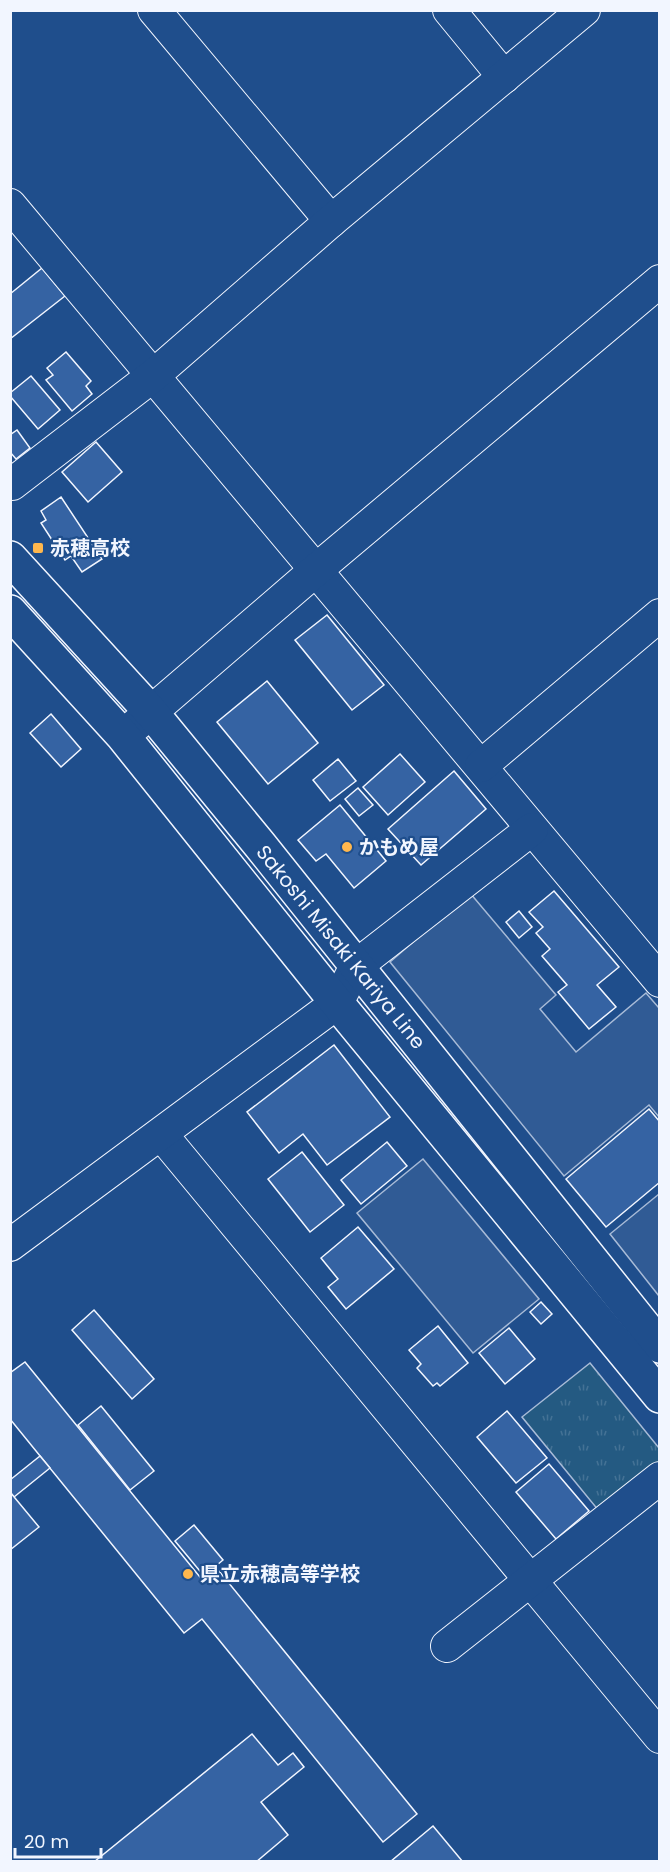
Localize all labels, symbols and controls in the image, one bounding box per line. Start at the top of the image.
place label: 赤穂高校 [50,534,130,562]
marker: 赤穂高校 [31,541,45,555]
place label: かもめ屋 [359,833,439,861]
street label: Sakoshi Misaki Kariya Line [250,839,432,1055]
marker: かもめ屋 [340,840,354,854]
place label: 県立赤穂高等学校 [200,1560,360,1588]
marker: 県立赤穂高等学校 [181,1567,195,1581]
scale bar [15,1821,100,1859]
text: 20 m [24,1829,69,1854]

